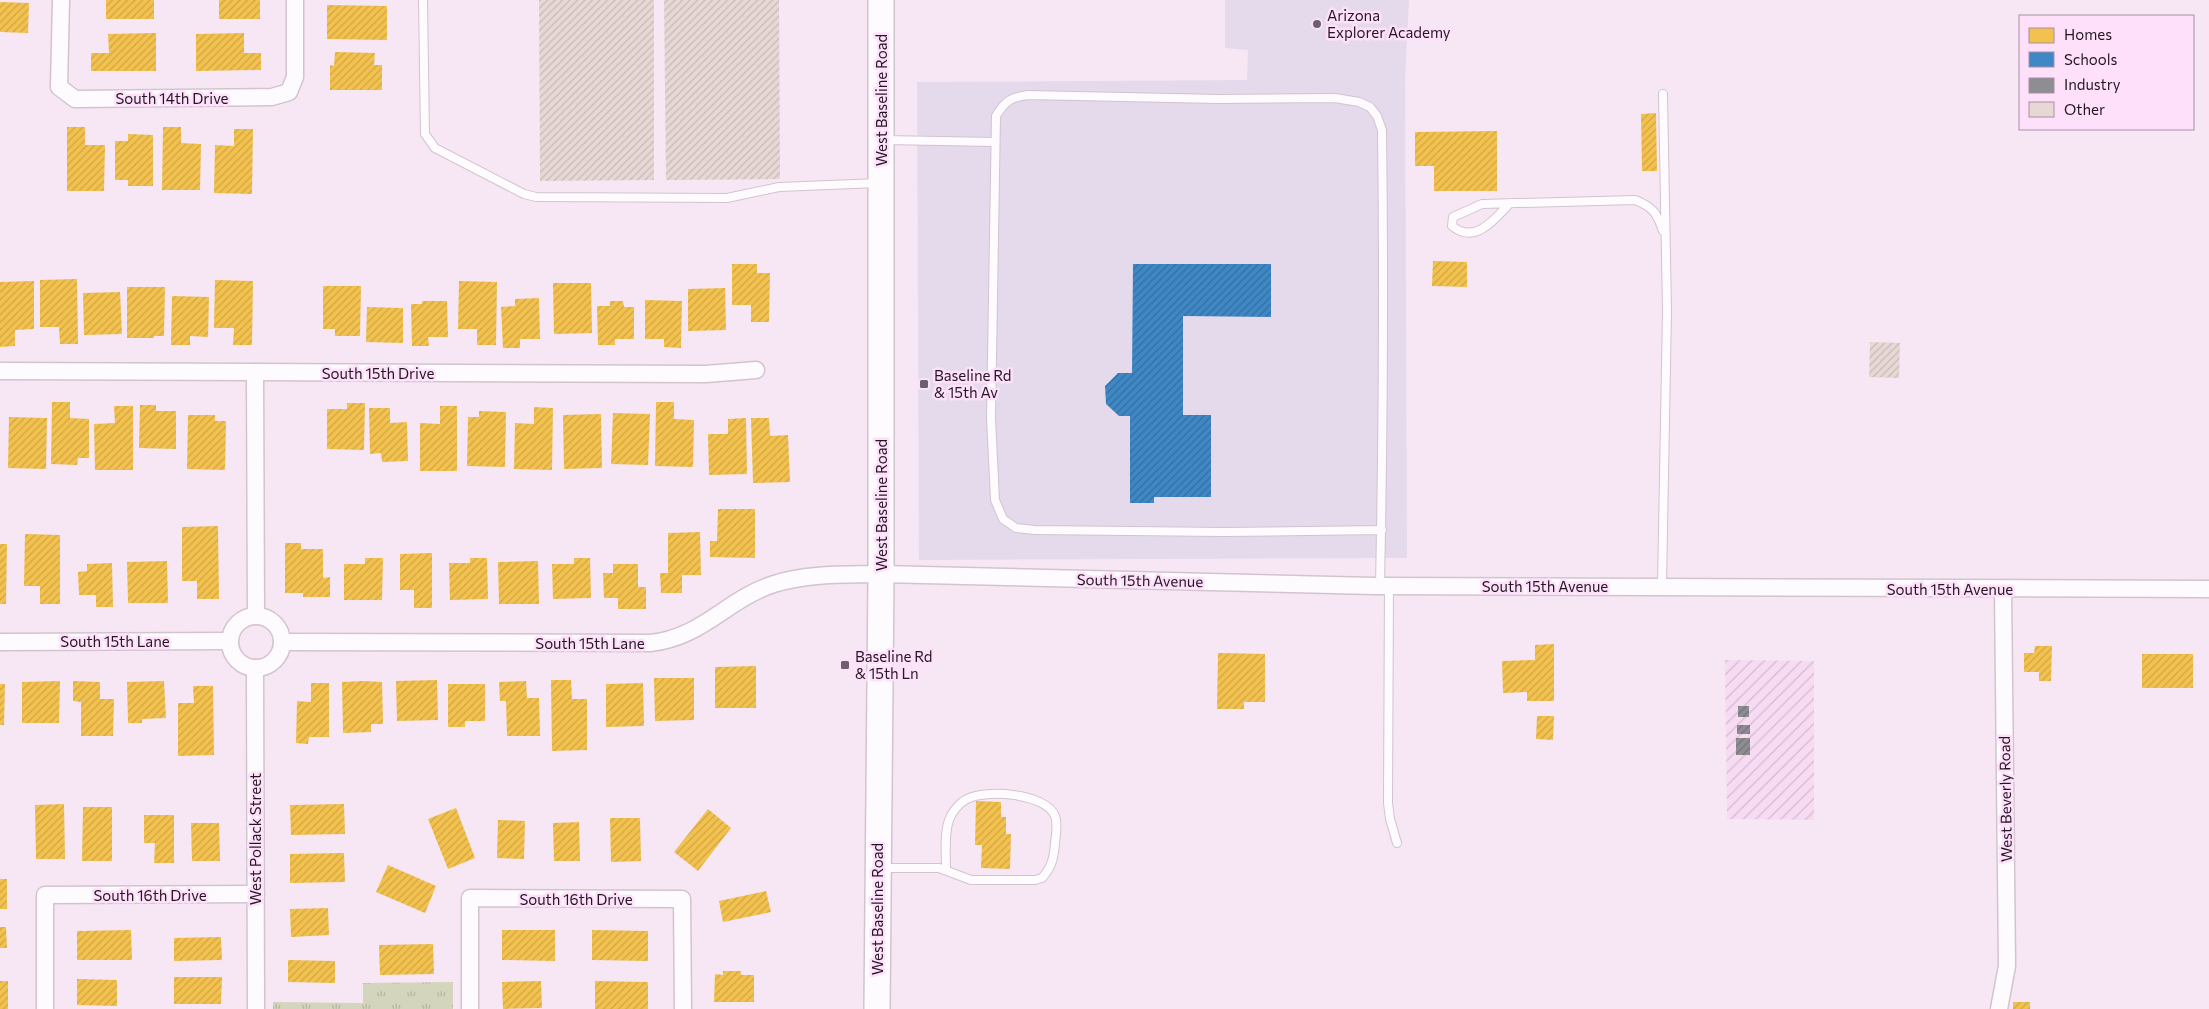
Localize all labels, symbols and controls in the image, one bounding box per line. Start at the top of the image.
place label: Arizona Explorer Academy [1327,6,1451,41]
legend [2019,15,2194,130]
marker: Arizona Explorer Academy [1311,18,1323,30]
text: Homes [2064,25,2112,43]
street label: West Baseline Road [872,34,890,166]
text: Schools [2064,50,2118,68]
text: Industry [2064,75,2121,93]
street label: South 14th Drive [115,89,229,107]
text: Other [2064,100,2105,118]
street label: South 15th Drive [322,364,434,382]
place label: Baseline Rd & 15th Av [934,366,1012,401]
marker: Baseline Rd & 15th Av [918,378,930,390]
street label: West Baseline Road [872,439,890,571]
street label: South 15th Avenue [1077,570,1203,590]
street label: South 15th Avenue [1482,577,1608,595]
street label: South 15th Avenue [1887,580,2013,598]
street label: South 15th Lane [60,632,170,650]
street label: South 15th Lane [535,634,645,652]
place label: Baseline Rd & 15th Ln [855,647,933,682]
marker: Baseline Rd & 15th Ln [839,659,851,671]
street label: West Beverly Road [1995,736,2015,862]
street label: West Pollack Street [246,773,264,905]
street label: West Baseline Road [868,843,886,975]
street label: South 16th Drive [93,886,207,904]
street label: South 16th Drive [519,890,633,908]

